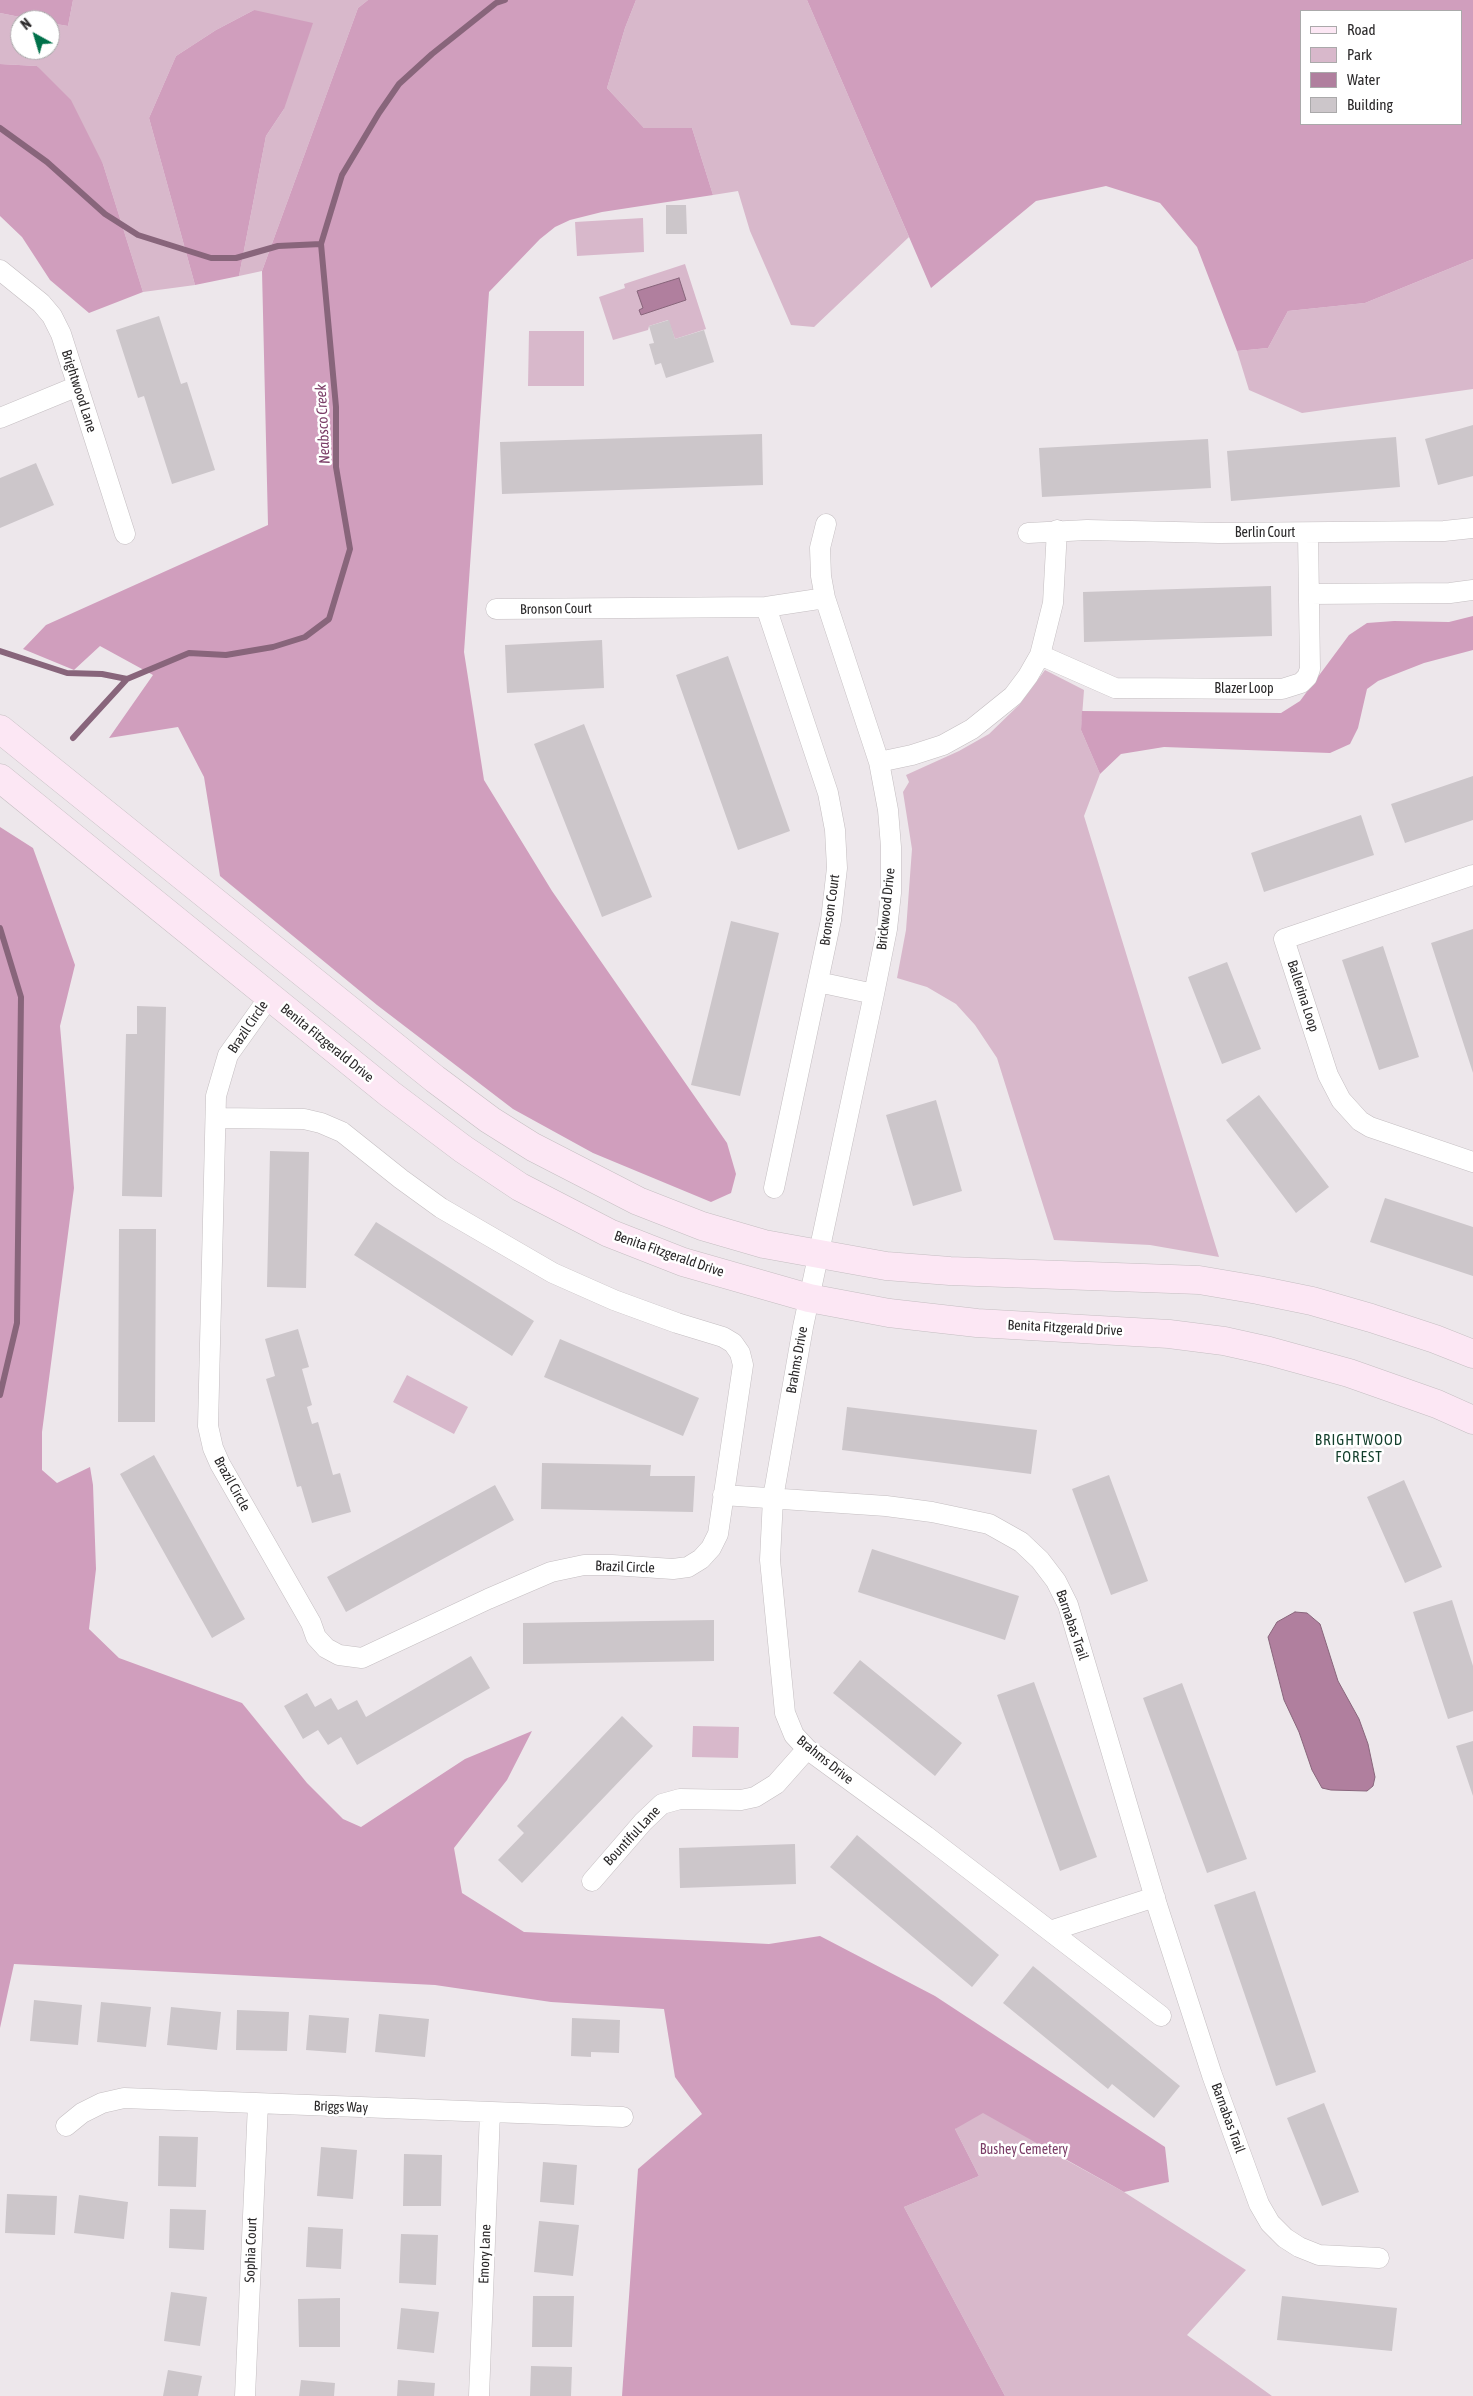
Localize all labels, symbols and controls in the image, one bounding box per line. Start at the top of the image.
north arrow [10,10,60,60]
legend [1300,10,1463,125]
text: N [18,15,34,33]
text: Road [1347,21,1376,38]
text: Park [1347,46,1372,63]
text: Water [1347,71,1380,88]
text: Building [1347,96,1393,113]
street label: Brightwood Lane [58,348,100,434]
water label: Neabsco Creek [312,384,334,464]
street label: Berlin Court [1235,525,1295,541]
street label: Bronson Court [520,600,592,618]
street label: Blazer Loop [1214,681,1274,697]
street label: Brickwood Drive [873,867,899,951]
street label: Bronson Court [817,873,843,947]
street label: Ballerina Loop [1283,958,1323,1034]
street label: Brazil Circle [224,998,272,1056]
street label: Benita Fitzgerald Drive [277,1000,377,1086]
street label: Benita Fitzgerald Drive [612,1227,726,1281]
street label: Benita Fitzgerald Drive [1007,1317,1123,1339]
street label: Brahms Drive [783,1325,811,1395]
district label: BRIGHTWOOD FOREST [1314,1431,1404,1466]
street label: Brazil Circle [210,1454,254,1514]
street label: Brazil Circle [595,1558,655,1576]
street label: Barnabas Trail [1052,1588,1092,1662]
street label: Brahms Drive [793,1732,857,1788]
street label: Bountiful Lane [600,1803,664,1869]
street label: Barnabas Trail [1208,2081,1248,2155]
street label: Briggs Way [313,2098,369,2116]
park label: Bushey Cemetery [980,2142,1068,2158]
street label: Sophia Court [241,2217,261,2283]
street label: Emory Lane [476,2224,494,2284]

